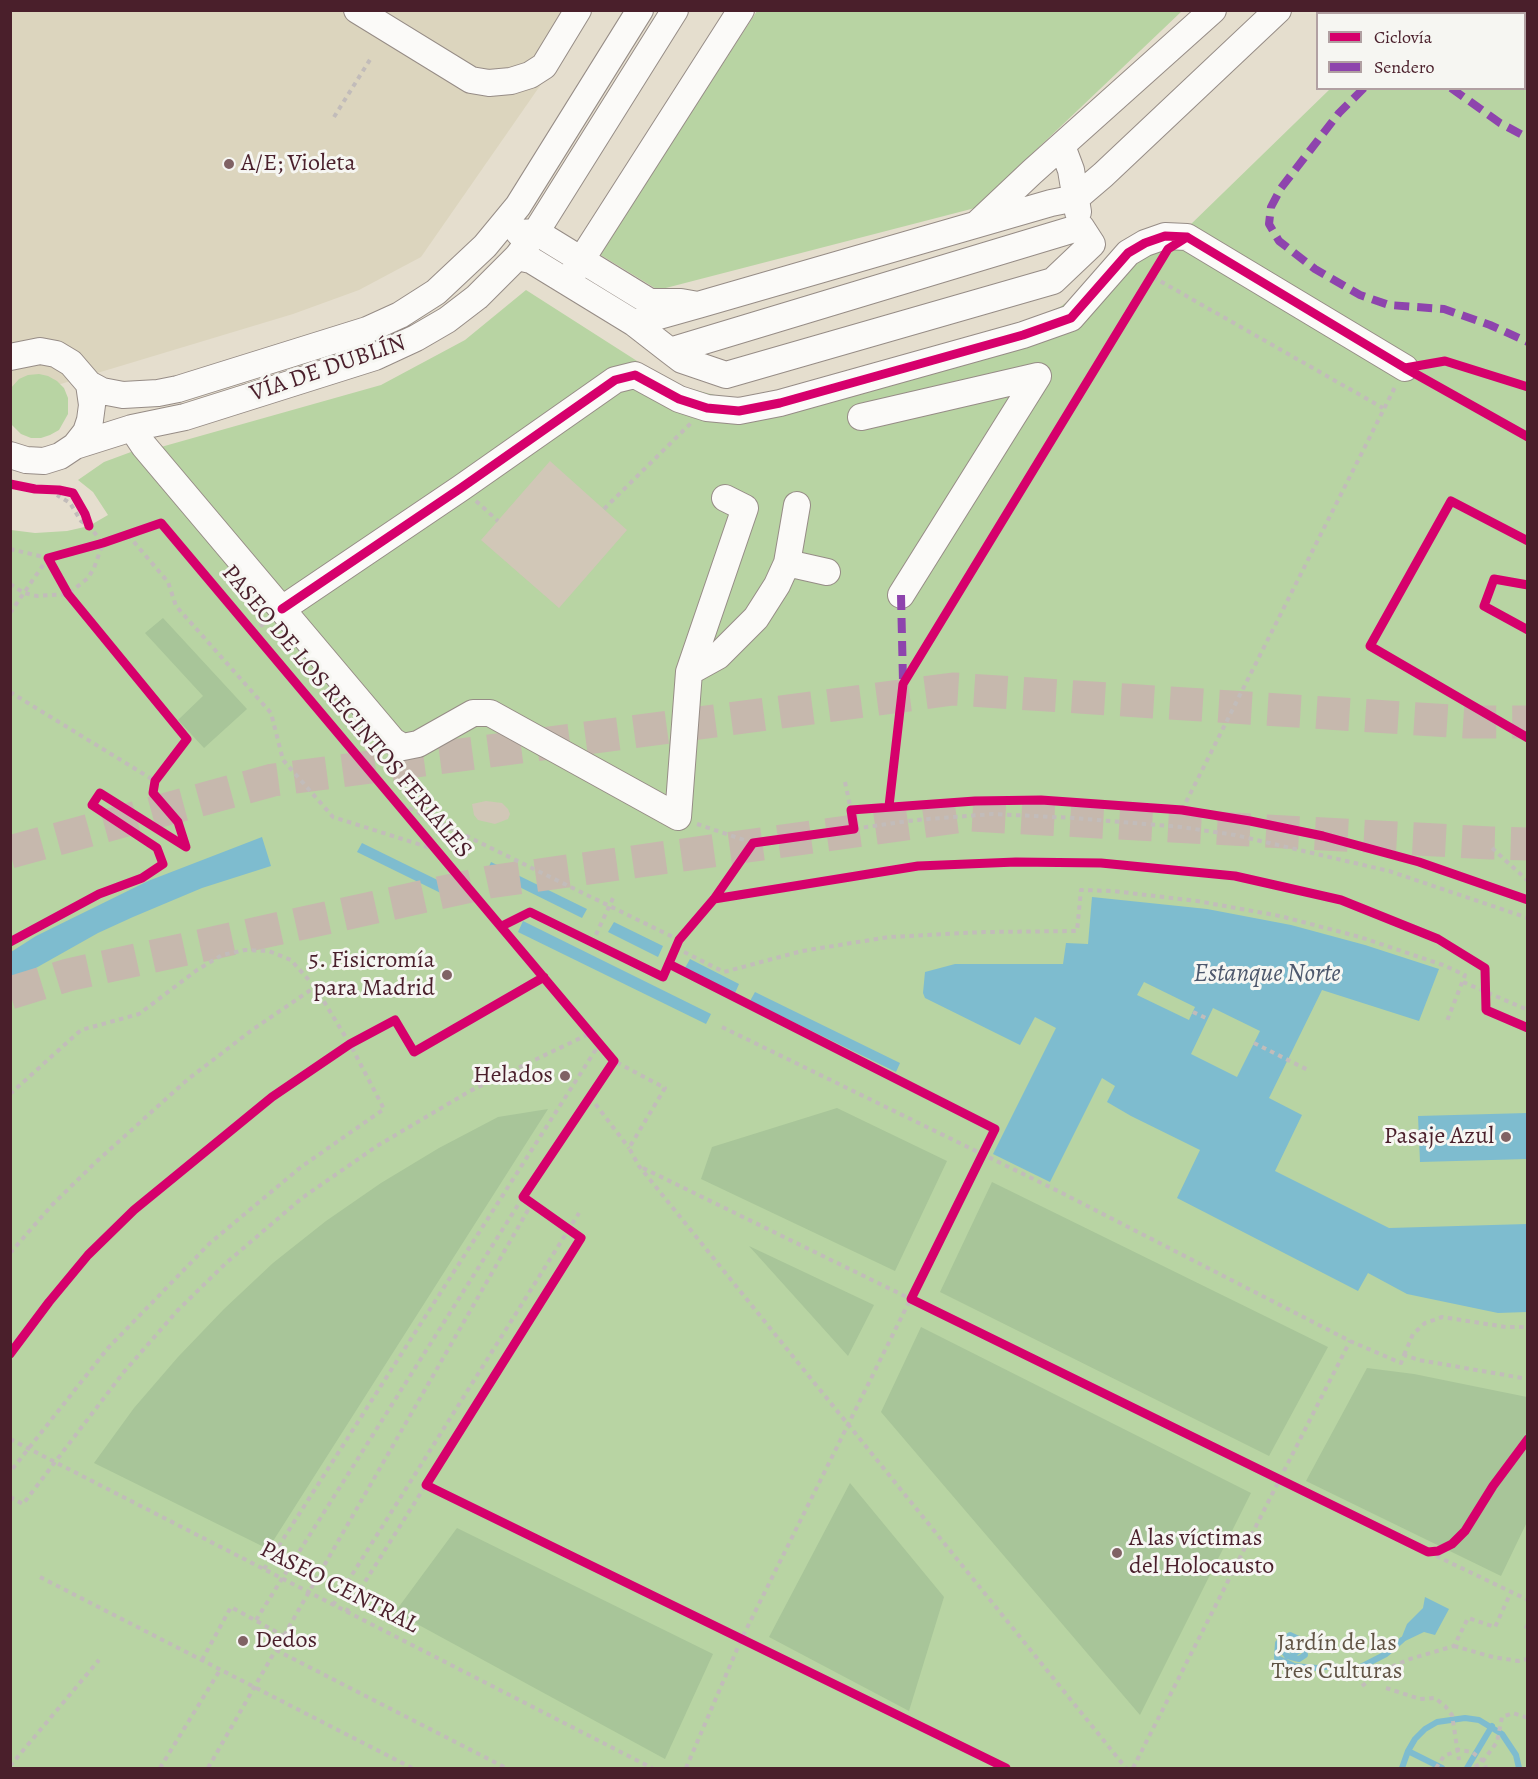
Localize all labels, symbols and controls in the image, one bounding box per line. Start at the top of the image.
legend [1316,12,1526,90]
text: Ciclovía [1374,25,1432,49]
text: Sendero [1374,55,1435,79]
place label: A/E; Violeta [241,150,356,178]
marker: A/E; Violeta [222,157,236,171]
street label: VÍA DE DUBLÍN [246,329,410,409]
street label: PASEO DE LOS RECINTOS FERIALES [215,559,477,865]
place label: 5. Fisicromía para Madrid [309,947,435,1003]
water label: Estanque Norte [1194,959,1340,991]
marker: 5. Fisicromía para Madrid [440,968,454,982]
place label: Helados [473,1062,553,1090]
marker: Helados [558,1069,572,1083]
place label: Pasaje Azul [1384,1123,1494,1151]
marker: Pasaje Azul [1499,1130,1513,1144]
place label: A las víctimas del Holocausto [1129,1525,1274,1581]
street label: PASEO CENTRAL [255,1536,423,1640]
marker: A las víctimas del Holocausto [1110,1546,1124,1560]
place label: Dedos [255,1627,317,1655]
park label: Jardín de las Tres Culturas [1271,1630,1403,1686]
marker: Dedos [236,1634,250,1648]

